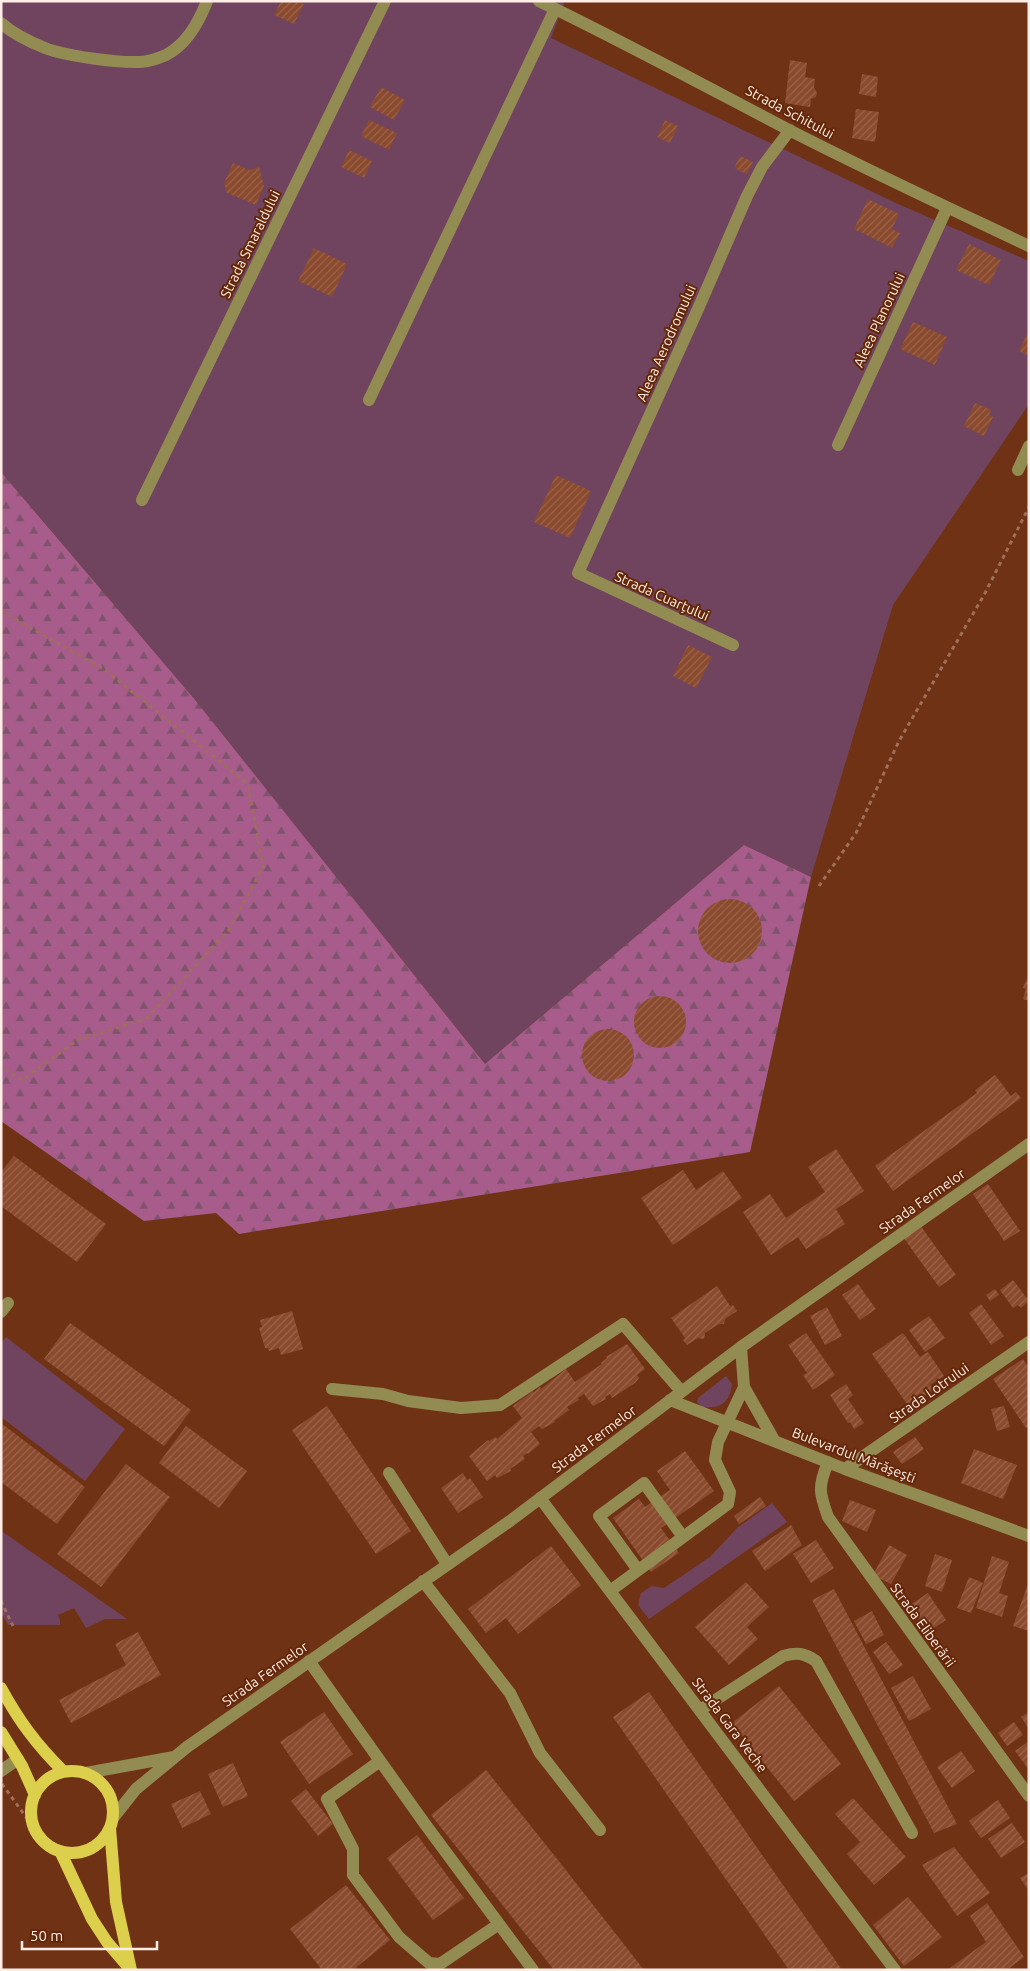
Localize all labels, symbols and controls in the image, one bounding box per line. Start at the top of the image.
street label: Strada Schitului [743,82,837,142]
street label: Strada Smaraldului [217,187,283,301]
street label: Aleea Planorului [850,270,908,370]
street label: Aleea Aerodromului [633,282,699,404]
street label: Strada Cuarțului [612,568,712,624]
street label: Strada Fermelor [876,1165,969,1237]
street label: Strada Lotrului [886,1360,972,1426]
street label: Strada Fermelor [549,1402,640,1476]
street label: Bulevardul Mărășești [790,1424,918,1486]
street label: Strada Eliberării [887,1580,959,1670]
street label: Strada Fermelor [219,1638,312,1710]
street label: Strada Gara Veche [689,1674,771,1776]
scale bar [22,1918,158,1950]
text: 50 m [30,1927,63,1944]

